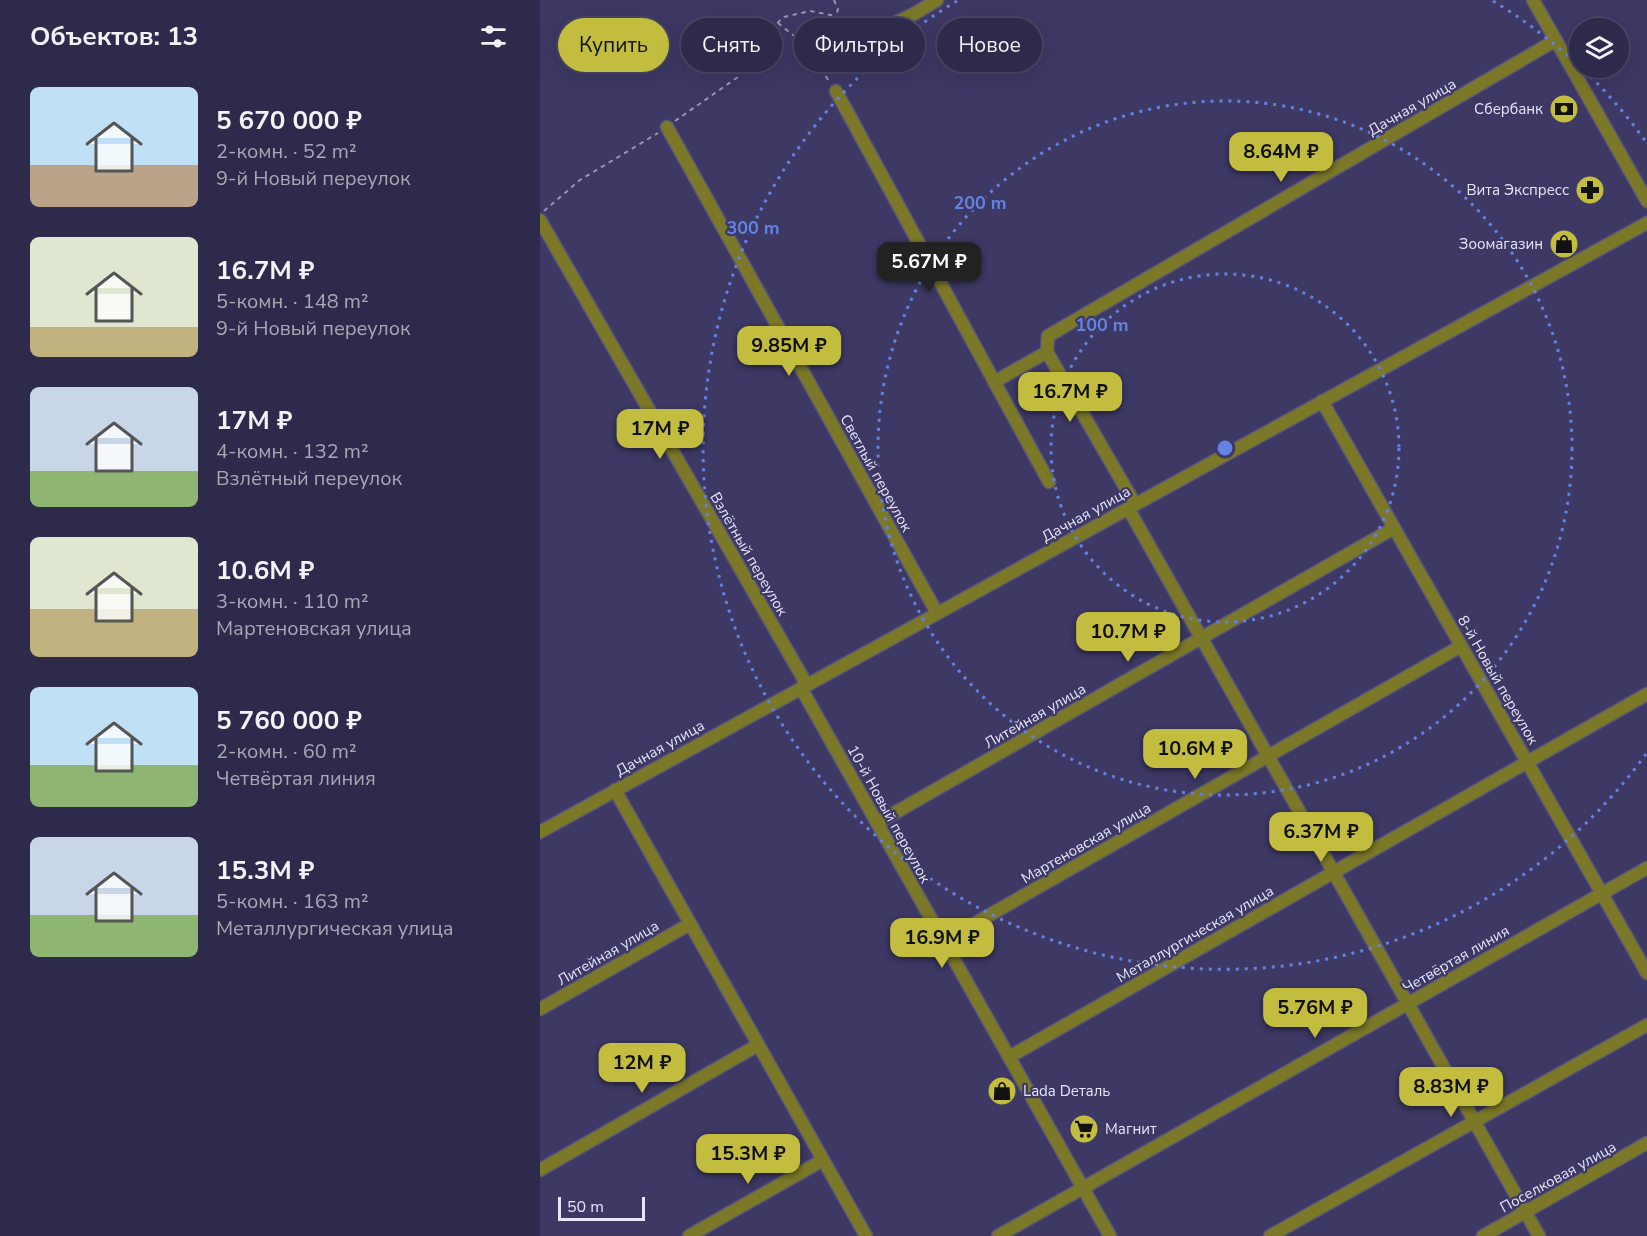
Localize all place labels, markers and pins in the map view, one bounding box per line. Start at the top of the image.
bank icon: Сбербанк [1548,93,1580,125]
place label: Сбербанк [1474,99,1543,119]
pin: 8.64M ₽ [1226,132,1336,183]
pharmacy icon: Вита Экспресс [1574,174,1606,206]
place label: Вита Экспресс [1466,180,1569,200]
shop icon: Зоомагазин [1548,228,1580,260]
place label: Зоомагазин [1459,234,1543,254]
pin: 5.67M ₽ [874,242,984,293]
pin: 9.85M ₽ [734,326,844,377]
pin: 16.7M ₽ [1015,372,1125,423]
pin: 17M ₽ [618,409,702,460]
centre of rings [1215,438,1235,458]
pin: 10.7M ₽ [1073,612,1183,663]
pin: 10.6M ₽ [1140,729,1250,780]
pin: 6.37M ₽ [1266,812,1376,863]
pin: 16.9M ₽ [887,918,997,969]
pin: 5.76M ₽ [1260,988,1370,1039]
pin: 12M ₽ [600,1043,684,1094]
pin: 8.83M ₽ [1396,1067,1506,1118]
shop icon: Lada Dеталь [986,1075,1018,1107]
place label: Lada Dеталь [1023,1081,1110,1101]
supermarket icon: Магнит [1068,1113,1100,1145]
place label: Магнит [1105,1119,1157,1139]
pin: 15.3M ₽ [693,1134,803,1185]

